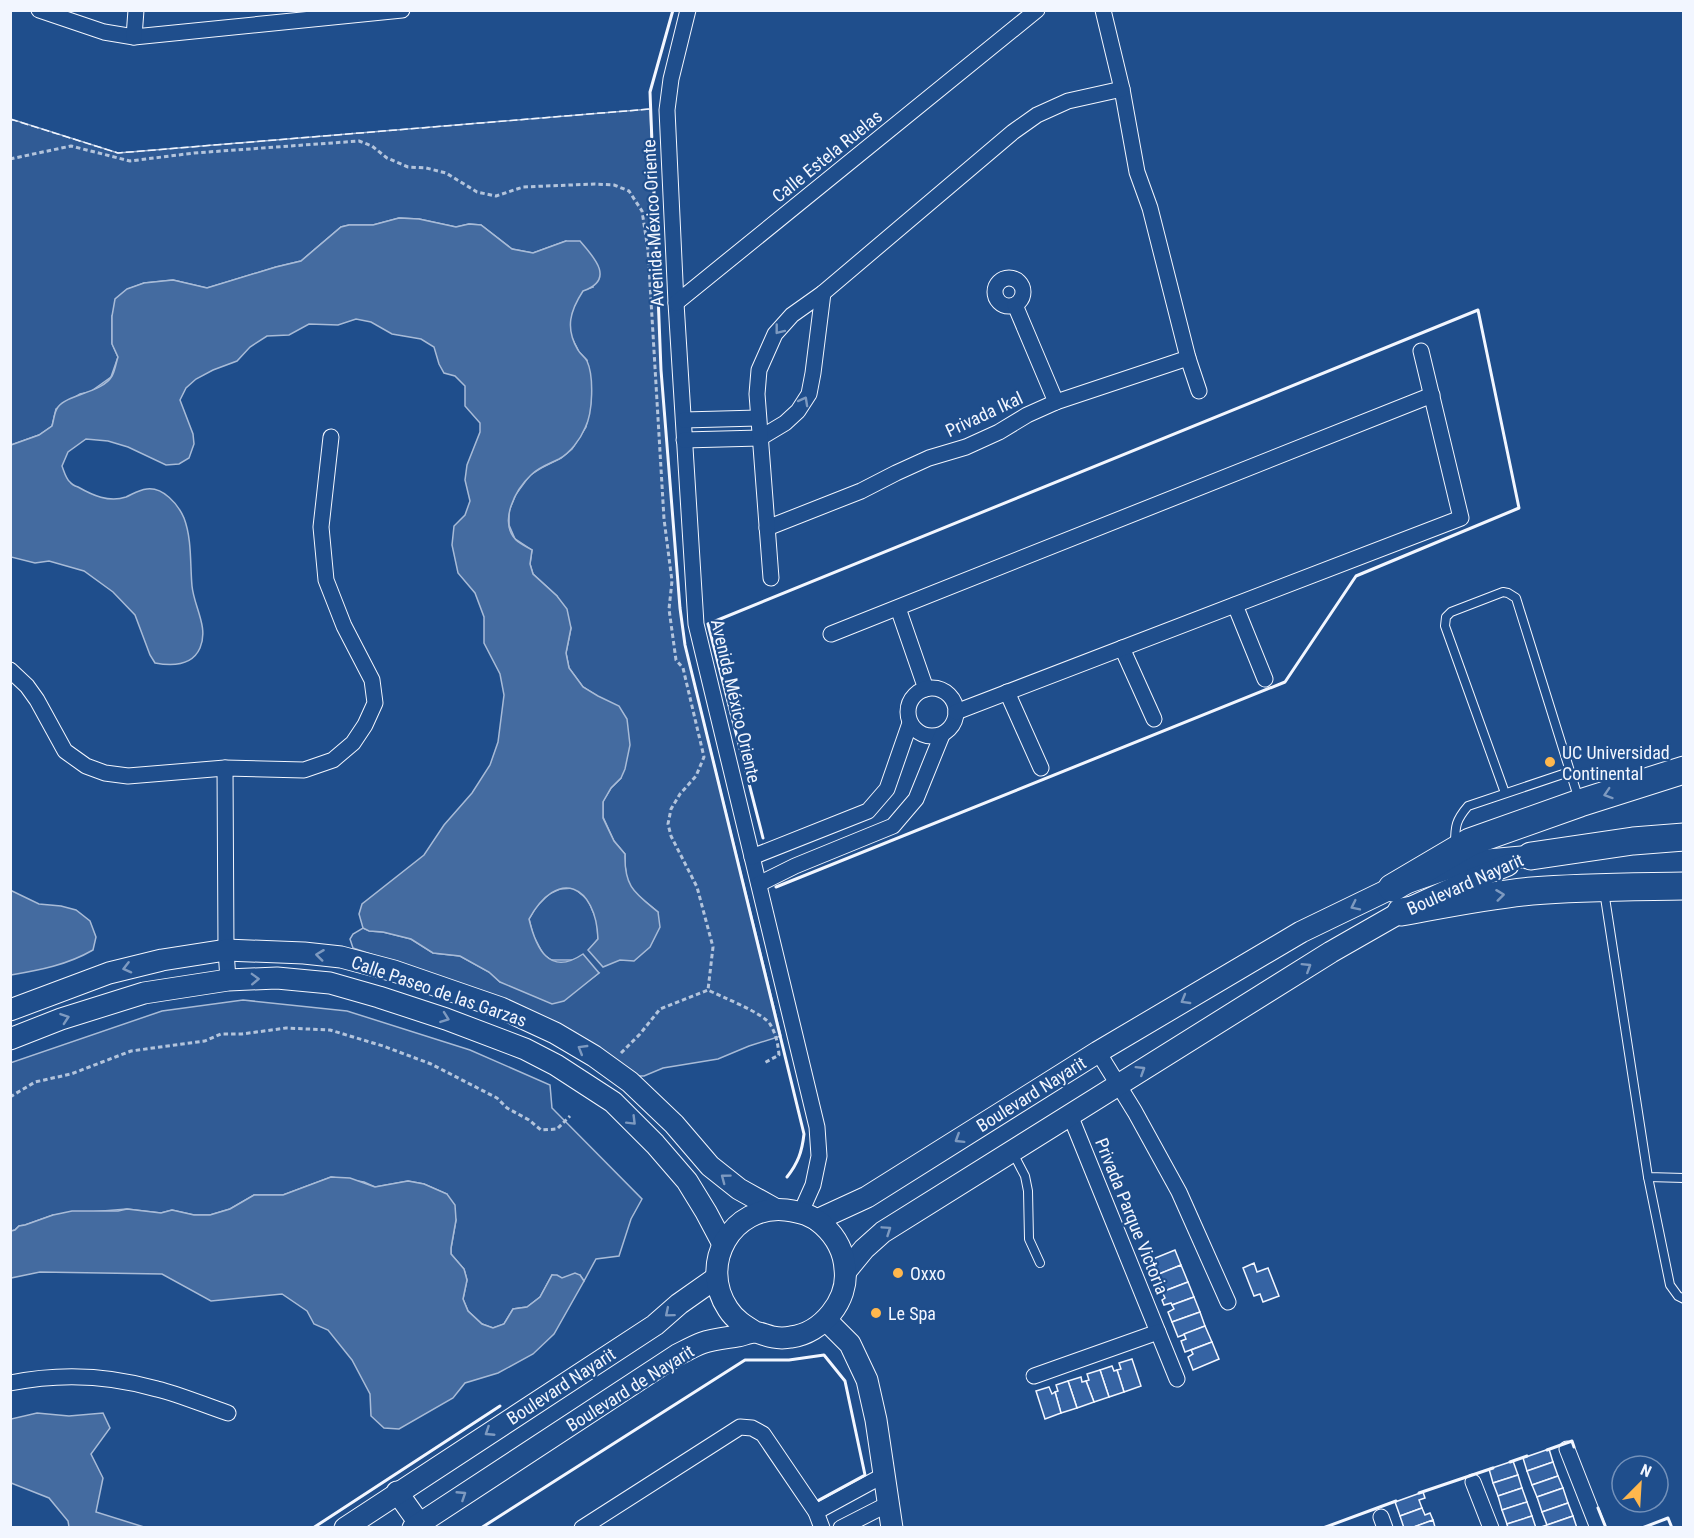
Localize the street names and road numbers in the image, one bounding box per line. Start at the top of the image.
street label: Calle Estela Ruelas [768,105,886,207]
street label: Avenida México Oriente [638,139,668,307]
street label: Privada Ikal [942,387,1026,441]
street label: Avenida México Oriente [707,617,765,785]
street label: Boulevard Nayarit [1404,849,1526,919]
street label: Calle Paseo de las Garzas [349,951,529,1031]
street label: Boulevard Nayarit [972,1052,1090,1136]
street label: Privada Parque Victoria [1091,1135,1173,1297]
street label: Boulevard de Nayarit [562,1340,698,1436]
street label: Boulevard Nayarit [503,1343,619,1429]

